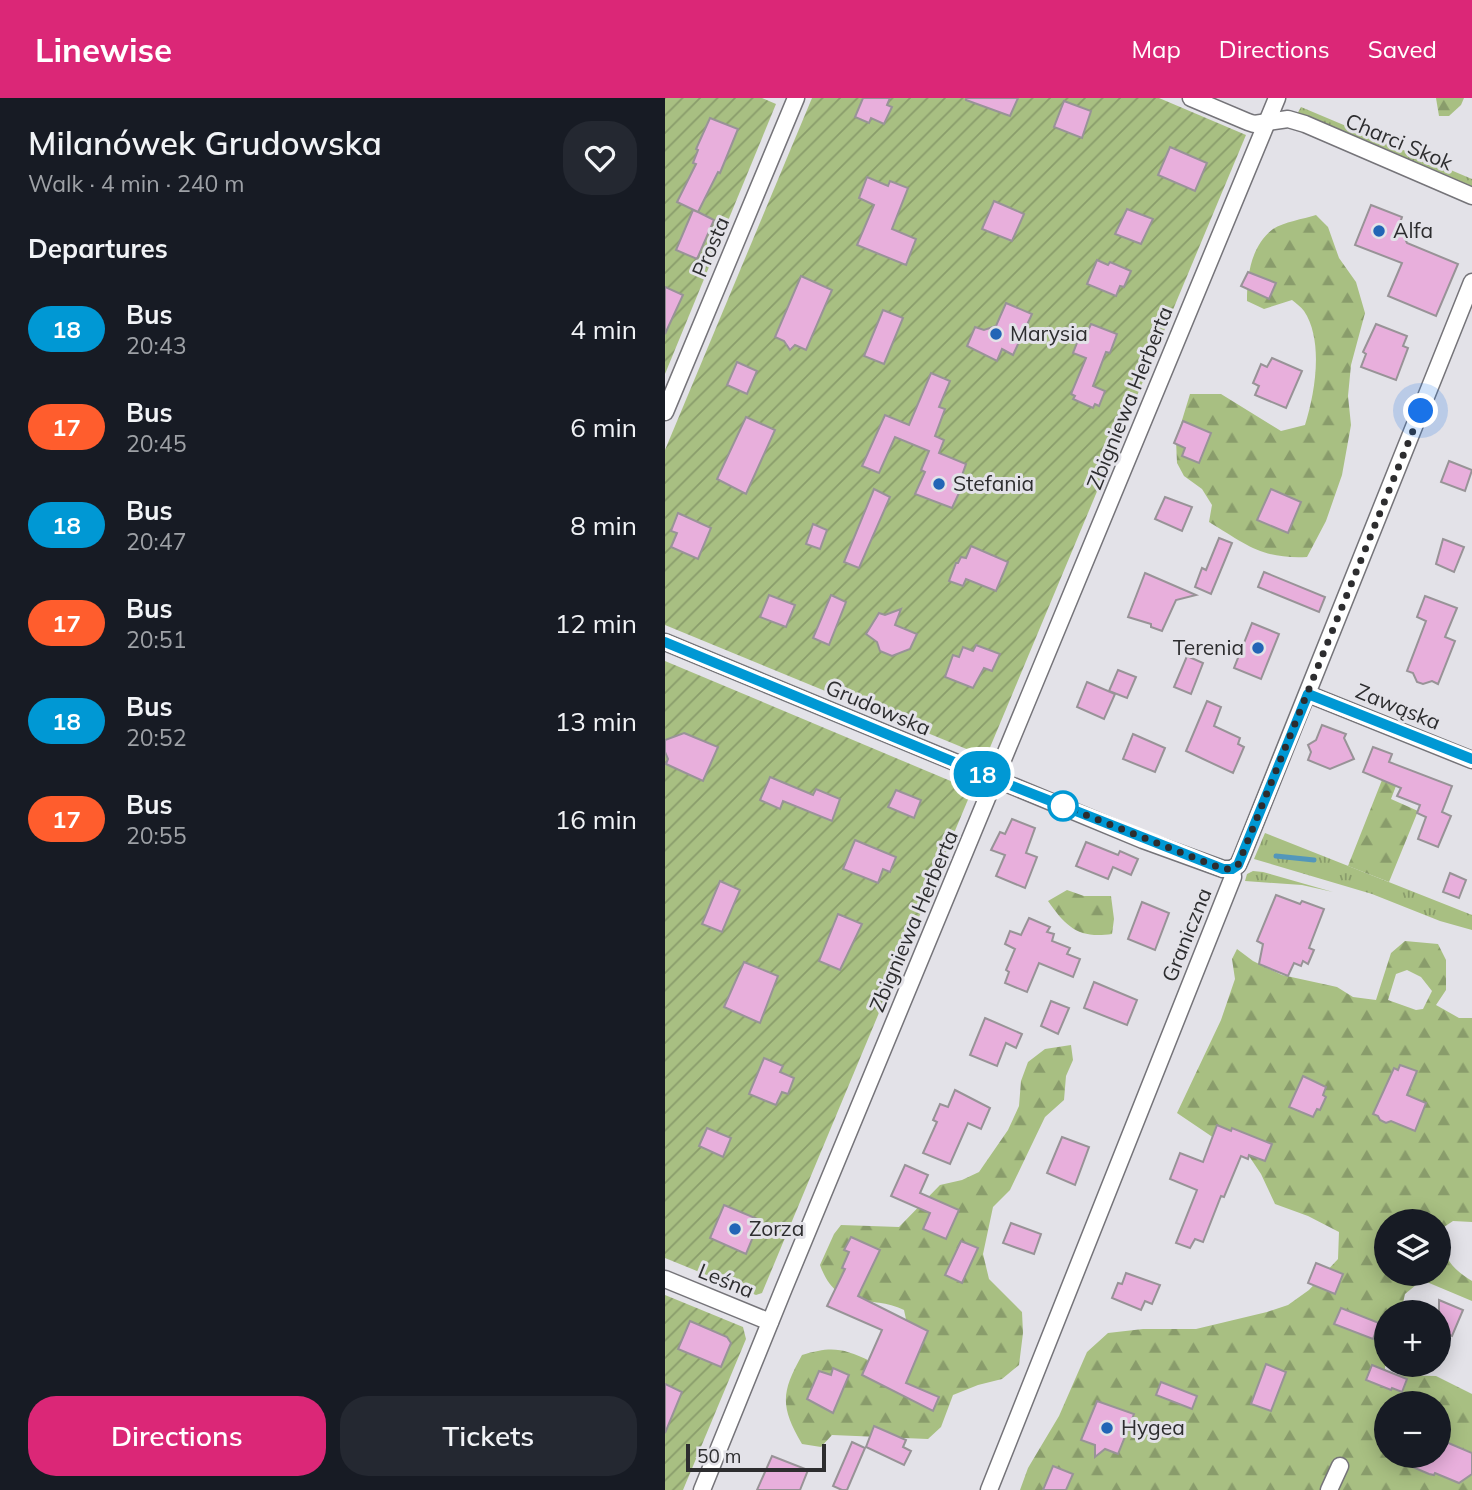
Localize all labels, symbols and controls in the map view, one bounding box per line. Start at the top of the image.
text: Linewise [35,29,172,70]
text: Map [1131,34,1181,64]
text: Directions [1219,34,1330,64]
text: Saved [1368,34,1437,64]
street label: Charci Skok [1342,107,1457,175]
button: heart [563,121,637,195]
text: Milanówek Grudowska [28,122,382,163]
text: Walk · 4 min · 240 m [28,169,245,198]
street label: Prosta [686,212,734,281]
place label: Alfa [1393,217,1433,243]
marker: Alfa [1371,223,1387,239]
text: Departures [28,232,168,265]
text: Bus [126,298,172,331]
street label: Zbigniewa Herberta [1081,302,1178,493]
text: 4 min [570,313,637,346]
text: 18 [52,314,81,344]
place label: Marysia [1010,320,1088,346]
marker: Marysia [988,326,1004,342]
text: 20:43 [126,331,186,360]
your location [1403,393,1438,428]
text: Bus [126,396,172,429]
text: 6 min [570,411,637,444]
text: 17 [52,412,81,442]
text: 20:45 [126,429,186,458]
place label: Stefania [953,470,1034,496]
marker: Stefania [931,476,947,492]
text: Bus [126,494,172,527]
text: 8 min [570,509,637,542]
text: 18 [52,510,81,540]
text: 20:47 [126,527,186,556]
text: Bus [126,592,172,625]
text: 12 min [555,607,637,640]
text: 17 [52,608,81,638]
text: 20:51 [126,625,186,654]
place label: Terenia [1173,634,1244,660]
marker: Terenia [1250,640,1266,656]
street label: Grudowska [822,673,935,741]
street label: Zawąska [1352,677,1445,735]
text: Bus [126,690,172,723]
text: 13 min [555,705,637,738]
text: 18 [52,706,81,736]
text: 20:52 [126,723,186,752]
line badge: 18 [951,751,1013,797]
text: 18 [968,759,996,789]
text: Bus [126,788,172,821]
unlabelled marker [1048,791,1078,821]
text: 16 min [555,803,637,836]
text: 17 [52,804,81,834]
text: 20:55 [126,821,186,850]
street label: Zbigniewa Herberta [863,826,963,1015]
street label: Graniczna [1155,884,1217,985]
map controls [1374,1209,1451,1468]
button: layers [1374,1209,1451,1286]
place label: Zorza [749,1215,804,1241]
marker: Zorza [727,1221,743,1237]
street label: Leśna [695,1257,758,1303]
button: + [1374,1300,1451,1377]
button: − [1374,1391,1451,1468]
button: Directions [28,1396,326,1476]
button: Tickets [340,1396,637,1476]
place label: Hygea [1121,1414,1185,1440]
marker: Hygea [1099,1420,1115,1436]
scale bar [686,1441,826,1473]
text: 50 m [697,1444,741,1468]

